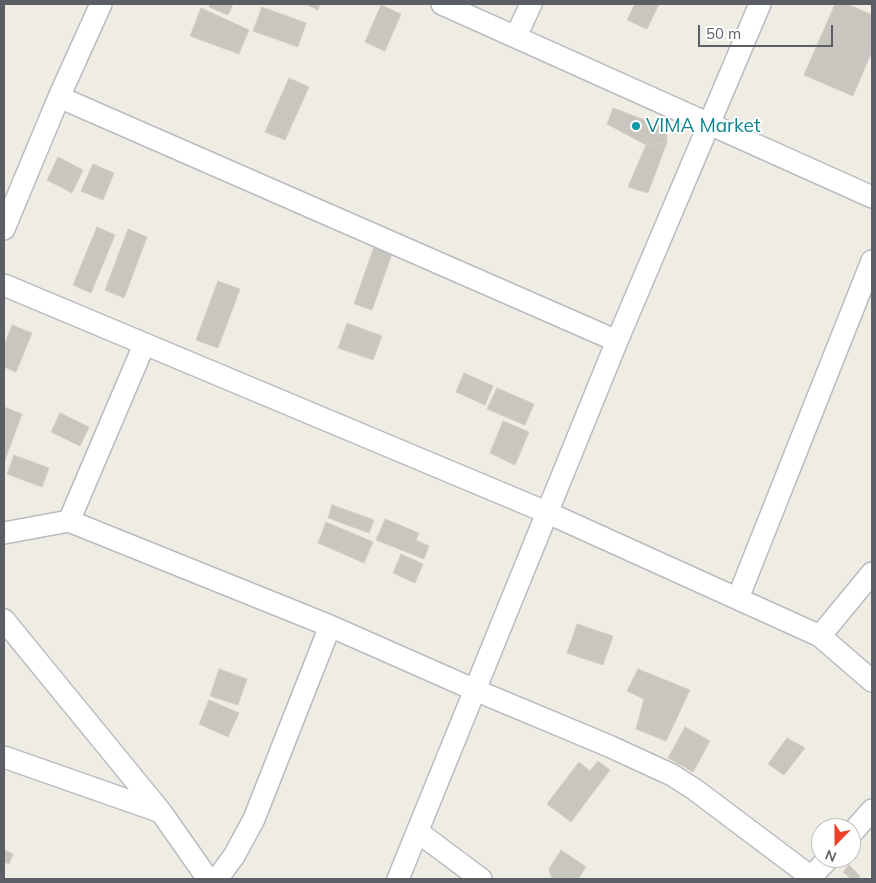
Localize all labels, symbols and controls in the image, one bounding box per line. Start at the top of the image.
scale bar [701,15,836,47]
text: 50 m [706,24,741,43]
place label: VIMA Market [646,115,761,137]
marker: VIMA Market [630,120,642,132]
north arrow [811,818,861,868]
text: N [822,846,839,866]

